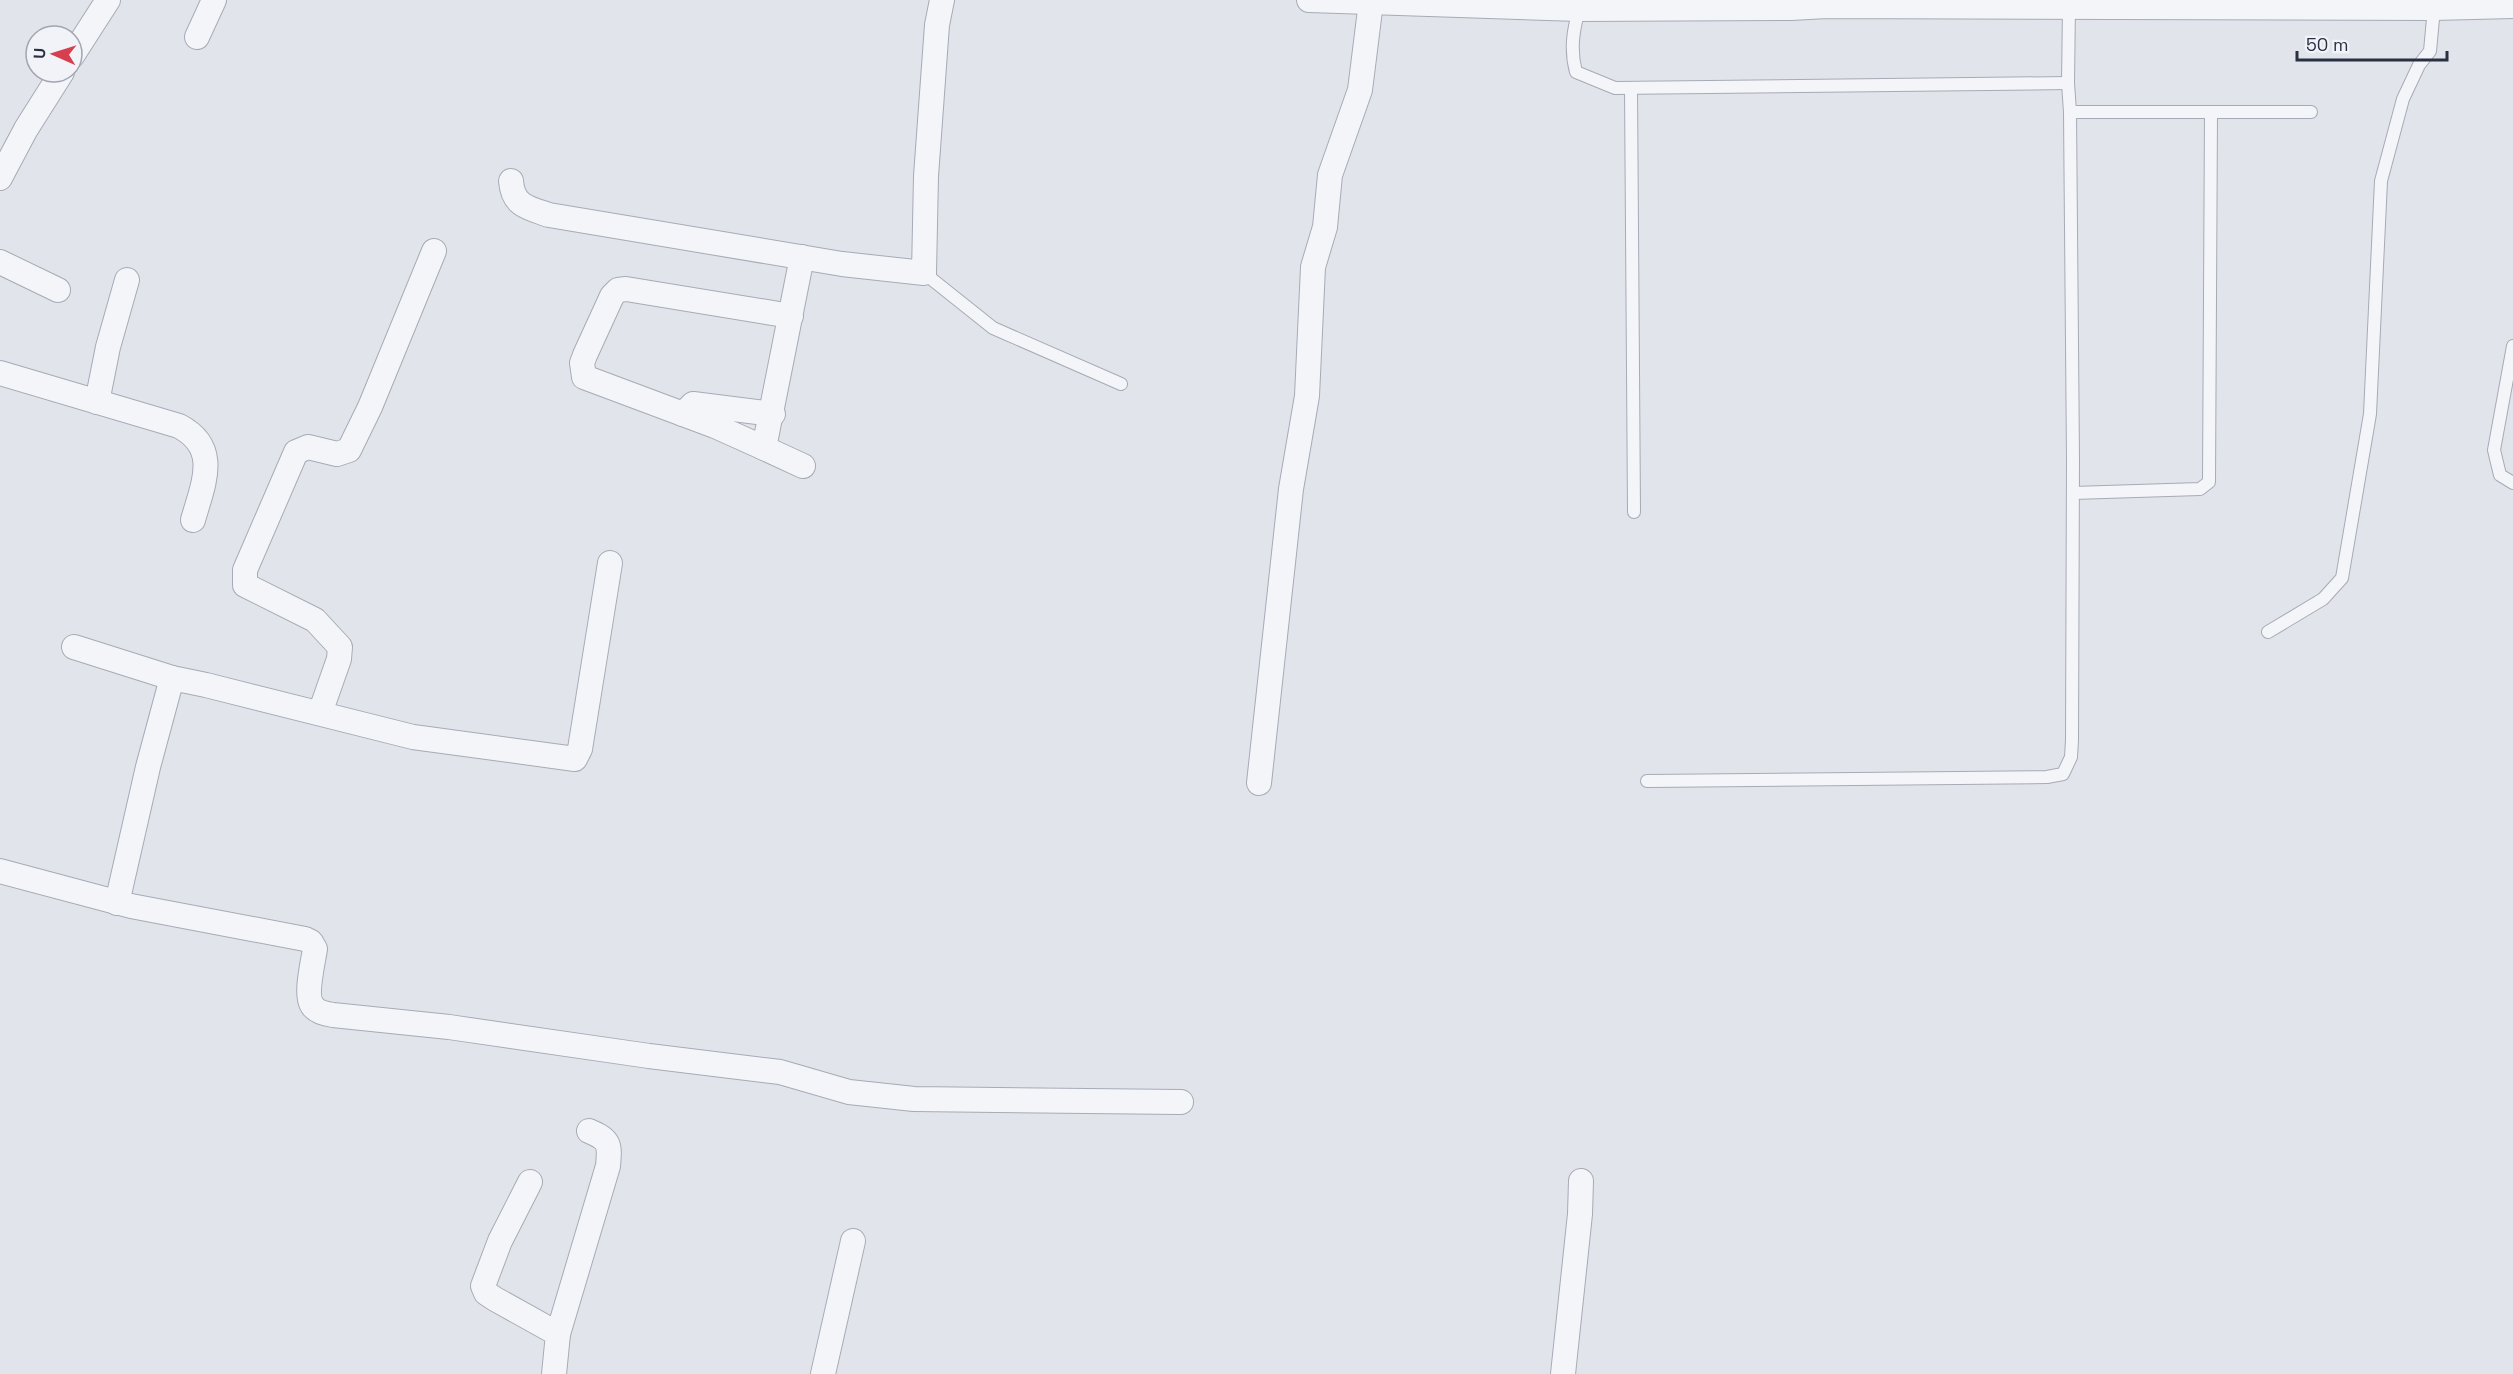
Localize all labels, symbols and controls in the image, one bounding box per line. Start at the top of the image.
north arrow [24,24,84,84]
scale bar [2297,24,2447,62]
text: 50 m [2306,33,2348,56]
text: U [29,47,50,59]

